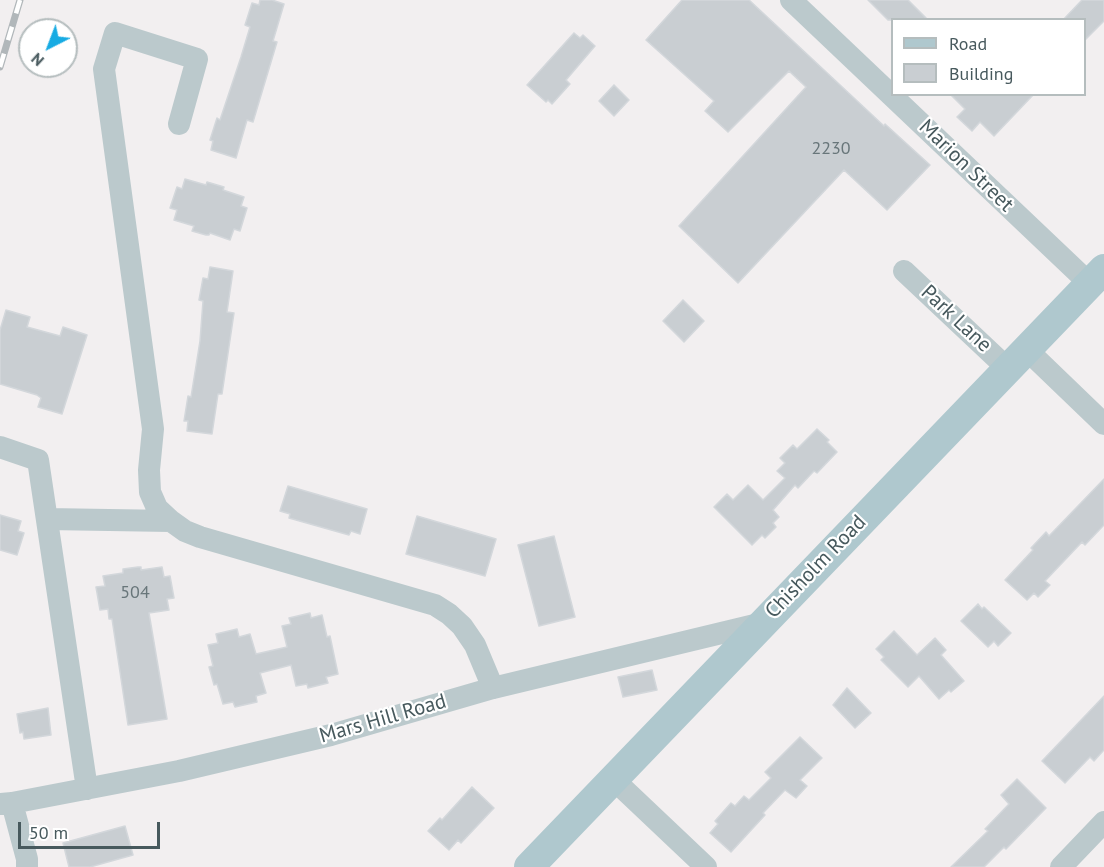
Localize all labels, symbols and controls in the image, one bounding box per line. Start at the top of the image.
north arrow [18,18,78,78]
legend [891,18,1086,96]
text: Road [949,32,987,55]
text: N [27,49,48,71]
text: Building [949,62,1013,85]
street label: Marion Street [913,115,1019,217]
house number: 2230 [811,138,851,160]
street label: Park Lane [916,280,996,358]
street label: Chisholm Road [760,510,872,624]
house number: 504 [120,582,150,604]
street label: Mars Hill Road [317,689,449,749]
scale bar [21,810,164,848]
text: 50 m [29,821,68,844]

